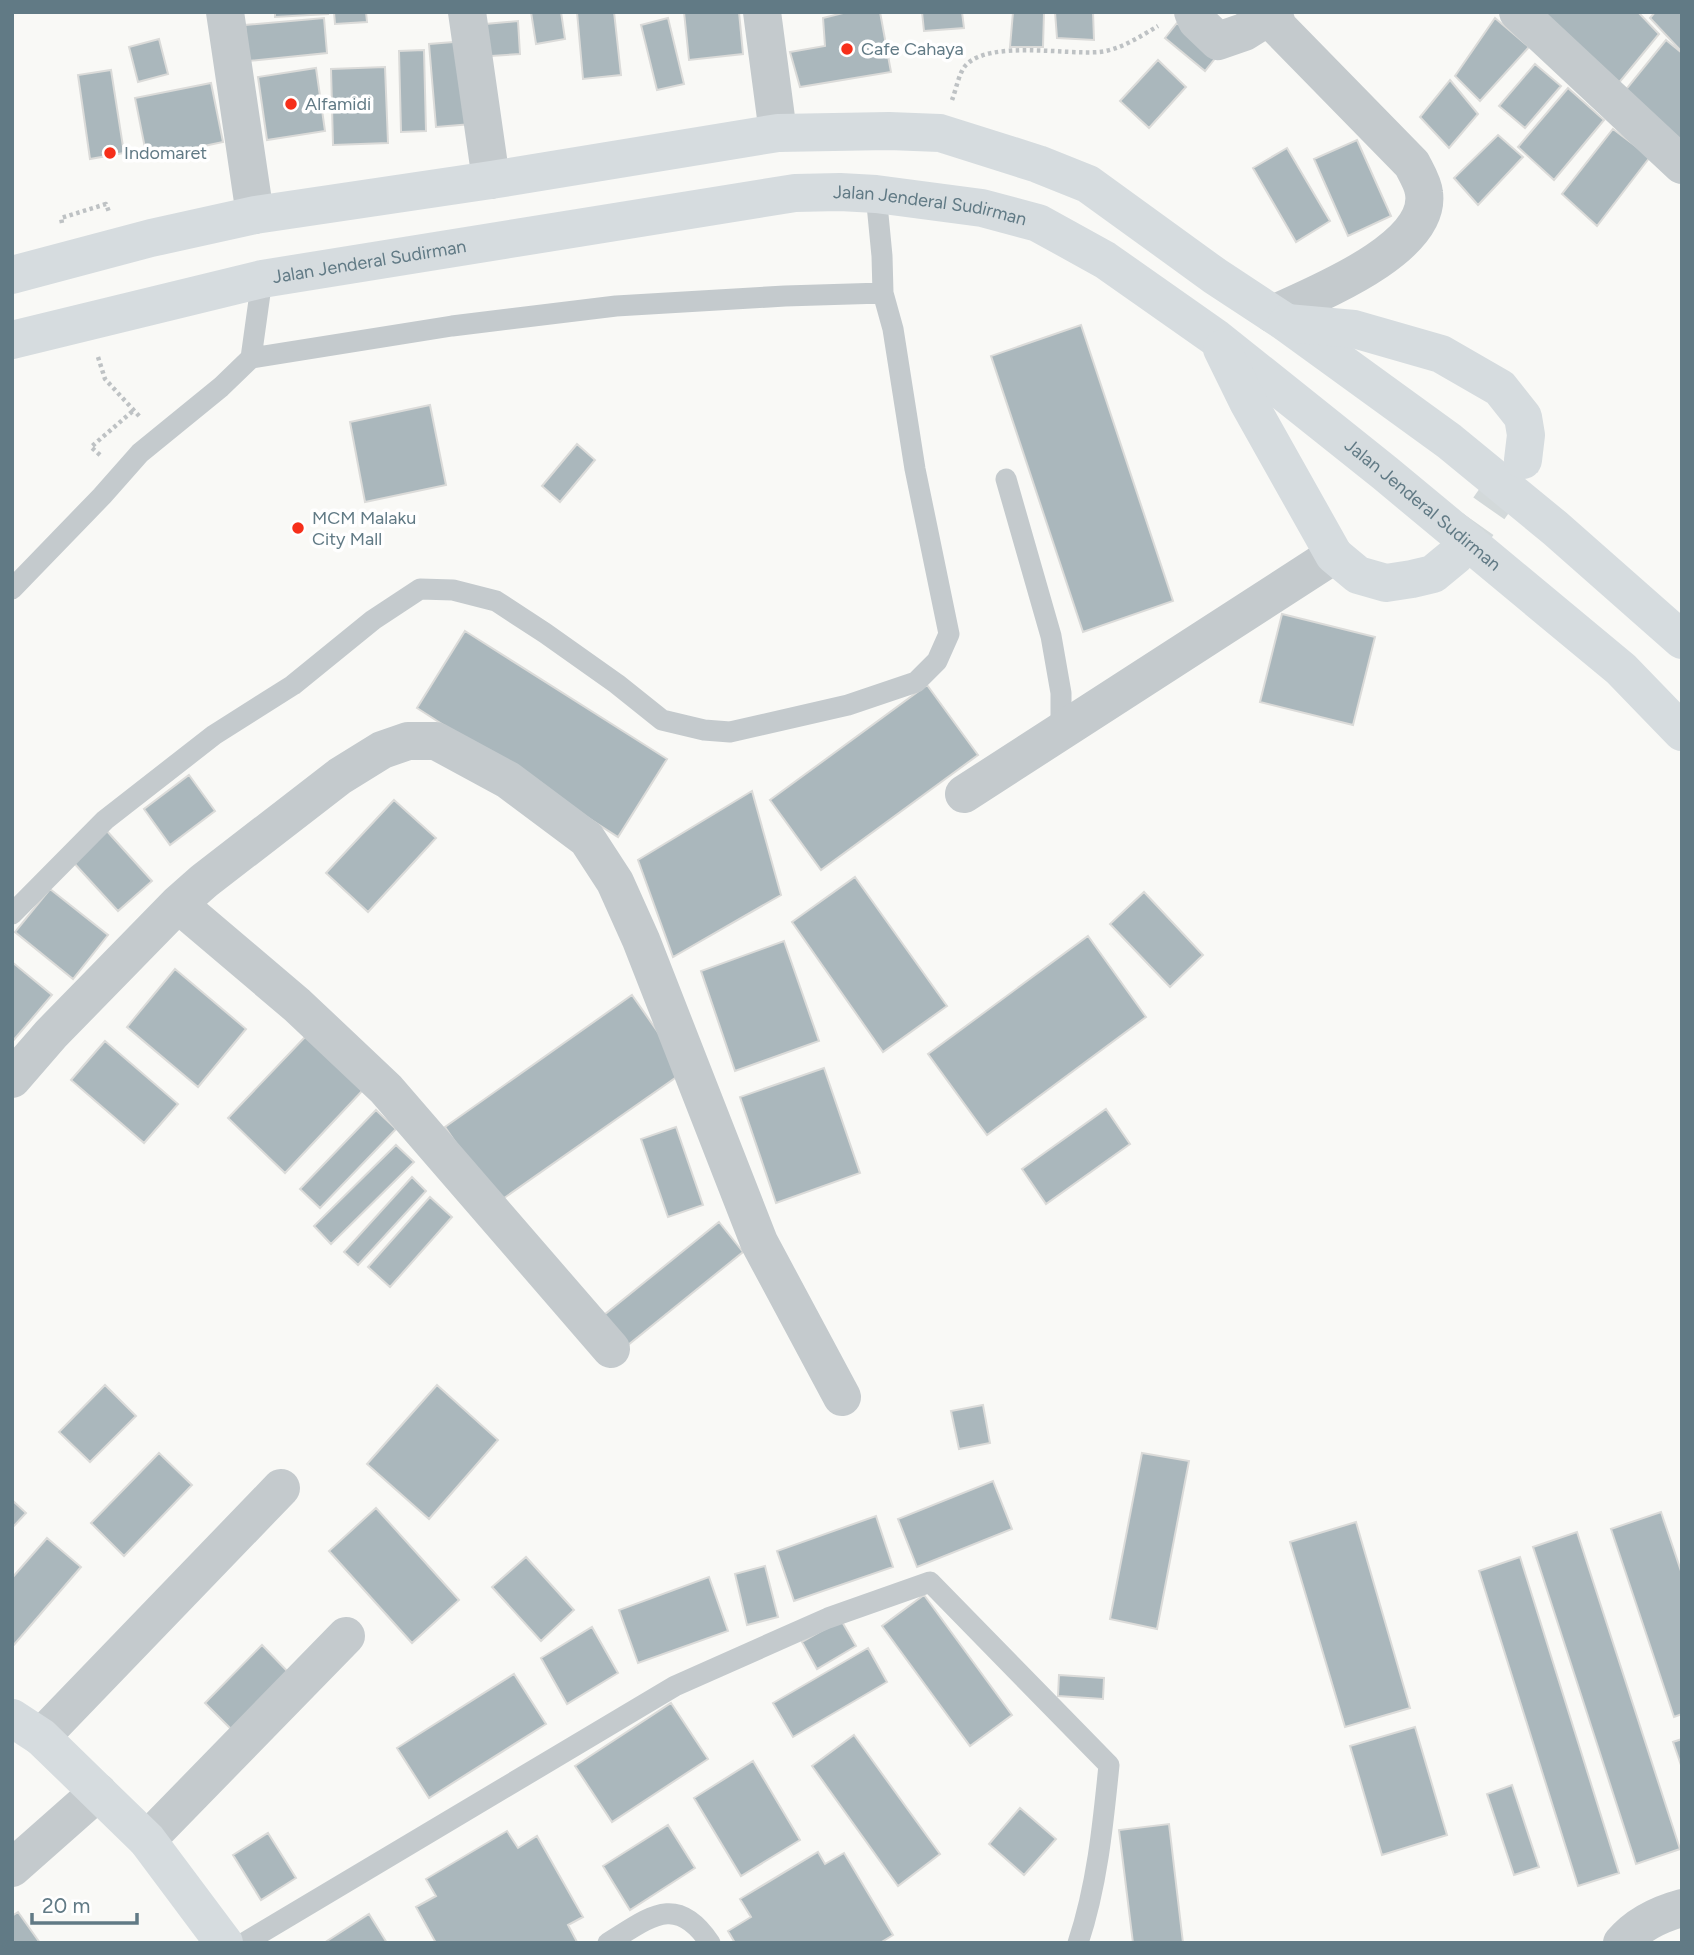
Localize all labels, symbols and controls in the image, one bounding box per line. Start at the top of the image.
place label: Cafe Cahaya [861,38,964,60]
marker: Cafe Cahaya [839,41,855,57]
place label: Alfamidi [305,93,371,115]
marker: Alfamidi [283,96,299,112]
place label: Indomaret [124,142,207,164]
marker: Indomaret [102,145,118,161]
street label: Jalan Jenderal Sudirman [833,181,1029,230]
street label: Jalan Jenderal Sudirman [271,235,468,288]
street label: Jalan Jenderal Sudirman [1340,434,1505,576]
place label: MCM Malaku City Mall [312,507,416,550]
marker: MCM Malaku City Mall [290,520,306,536]
scale bar [32,1882,136,1926]
text: 20 m [42,1893,90,1918]

